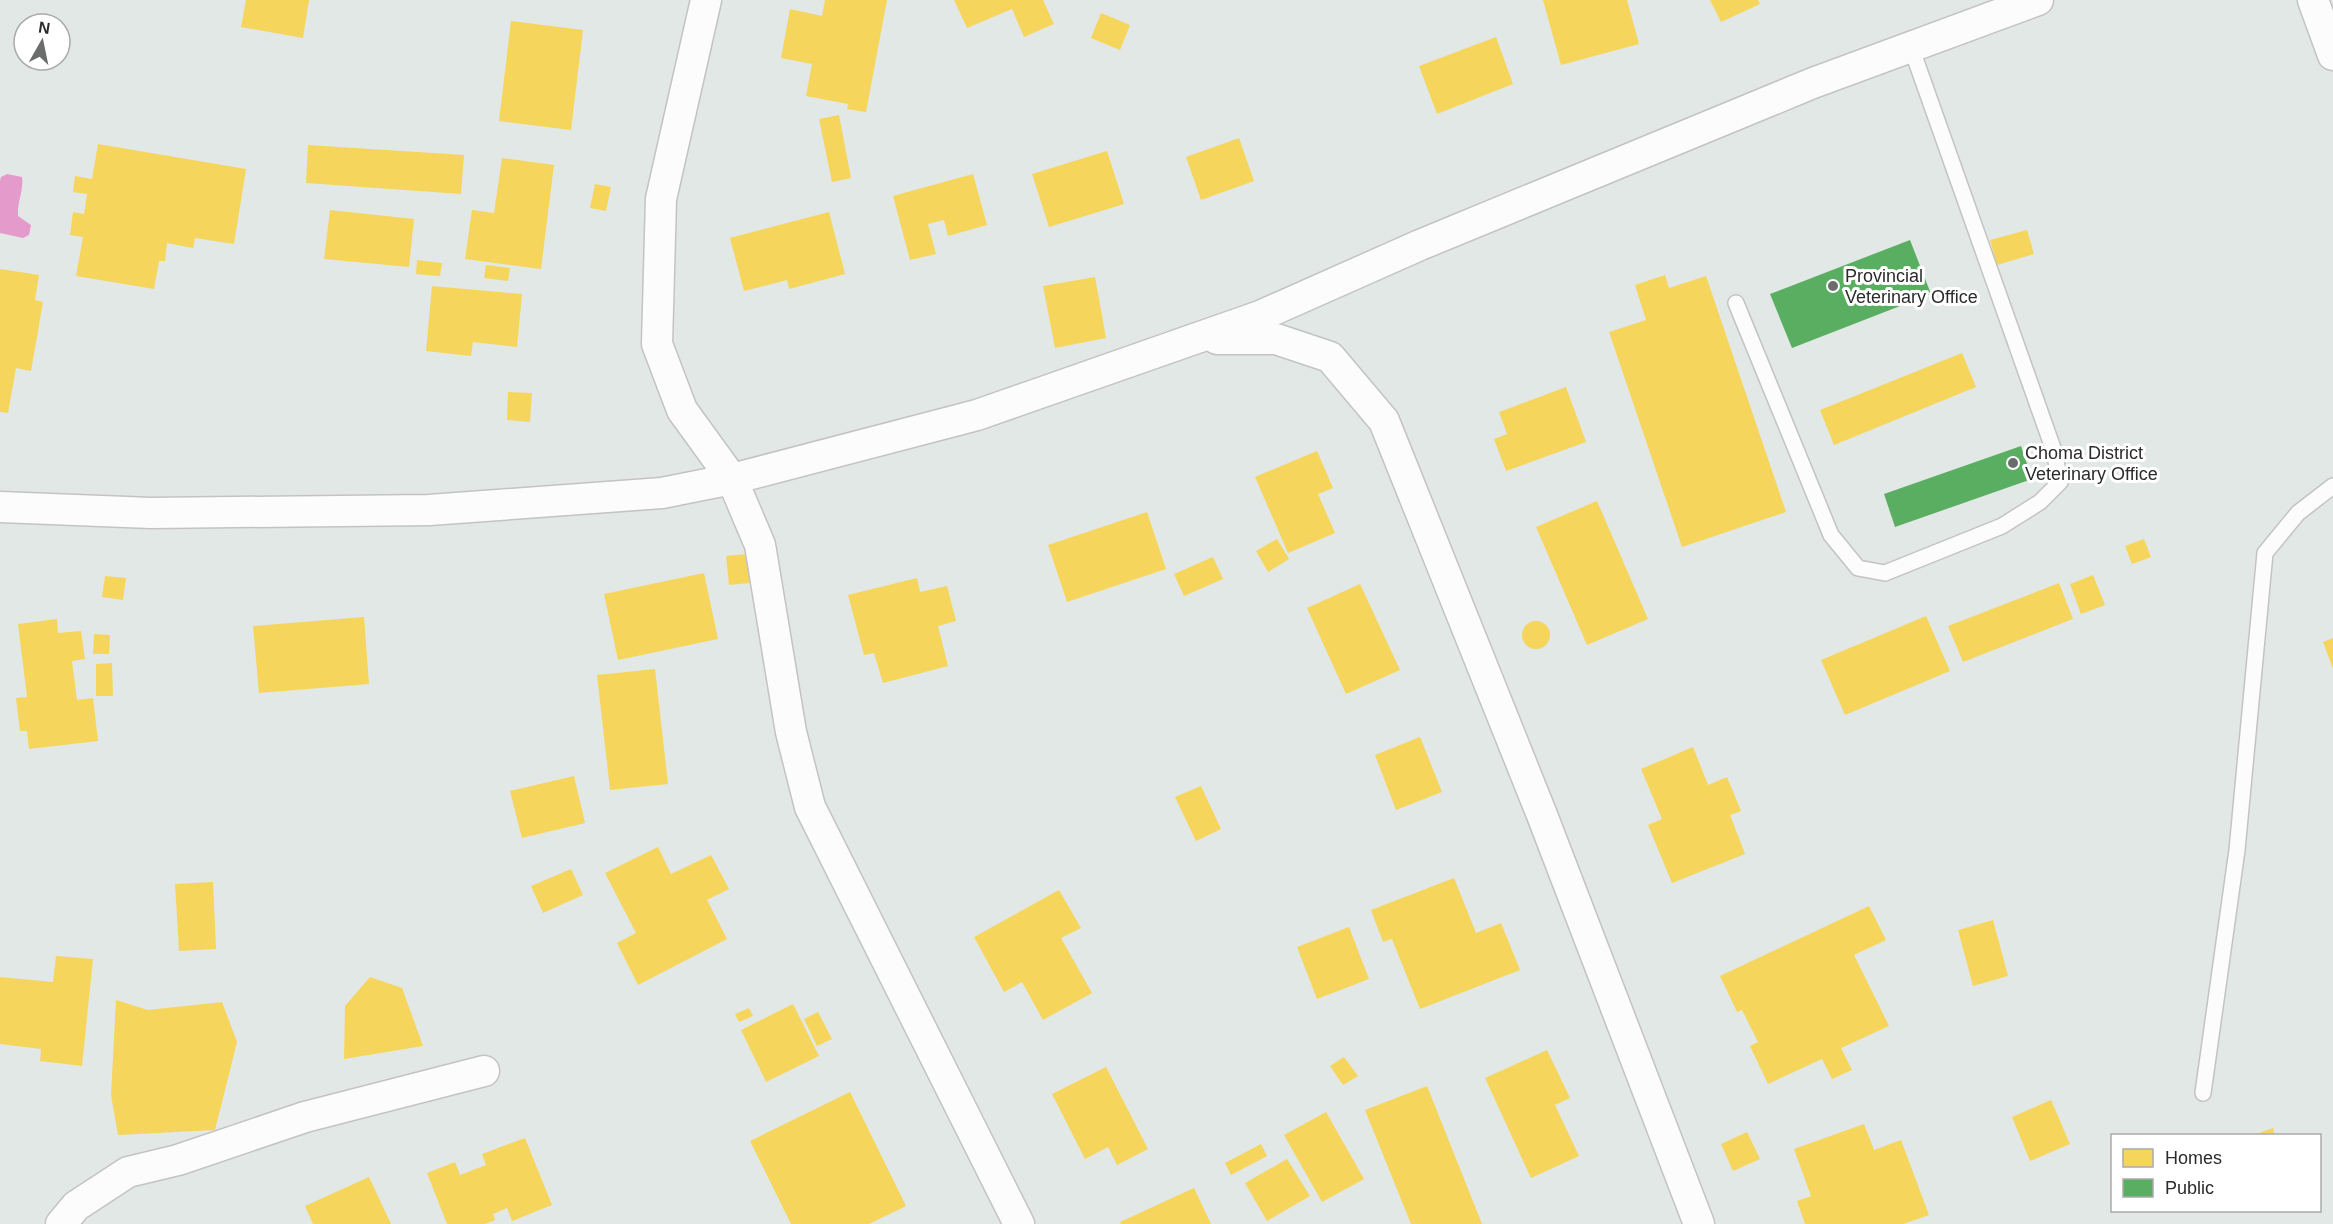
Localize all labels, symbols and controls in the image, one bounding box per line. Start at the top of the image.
north arrow [12,12,72,72]
text: N [37,18,51,37]
place label: Provincial Veterinary Office [1845,266,1978,307]
marker: Provincial Veterinary Office [1826,279,1840,293]
place label: Choma District Veterinary Office [2025,443,2158,484]
marker: Choma District Veterinary Office [2006,456,2020,470]
legend [2111,1134,2321,1212]
text: Homes [2165,1148,2222,1168]
text: Public [2165,1178,2214,1198]

